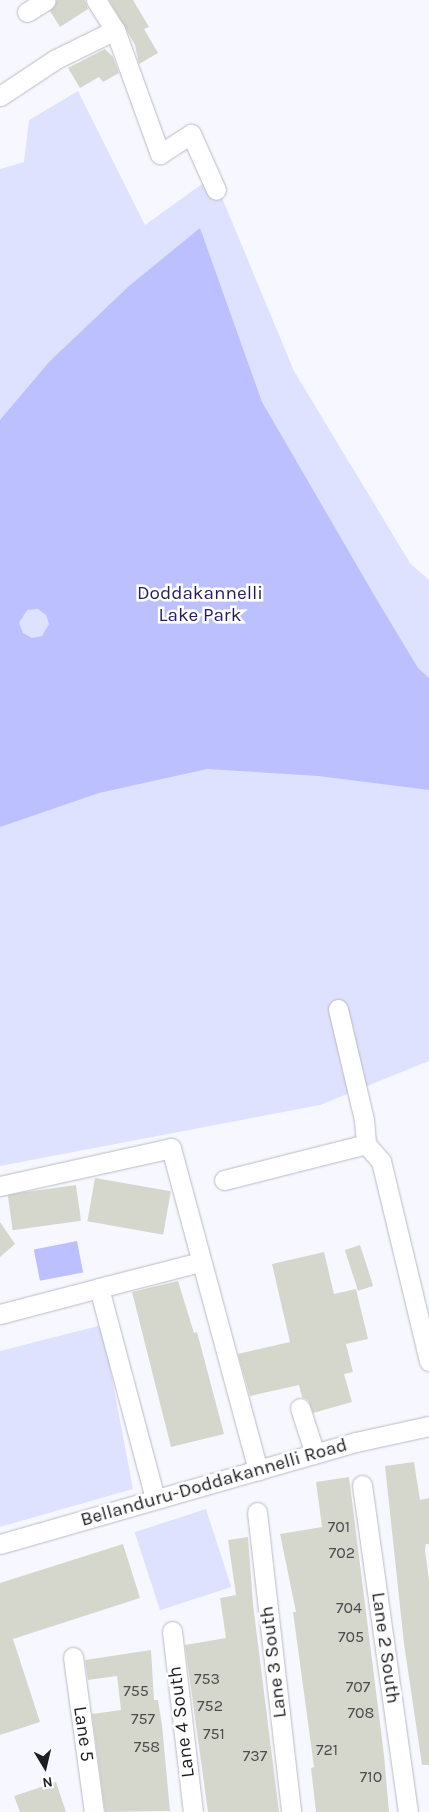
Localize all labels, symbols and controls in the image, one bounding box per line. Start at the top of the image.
park label: Doddakannelli Lake Park [137,583,263,627]
street label: Bellanduru-Doddakannelli Road [78,1434,350,1532]
house number: 701 [328,1517,350,1537]
house number: 702 [329,1543,355,1563]
street label: Lane 2 South [366,1591,404,1705]
house number: 704 [336,1598,362,1618]
street label: Lane 3 South [256,1605,292,1719]
house number: 705 [338,1627,364,1647]
street label: Lane 4 South [164,1665,200,1779]
house number: 753 [194,1669,220,1689]
house number: 707 [346,1677,370,1697]
house number: 755 [123,1681,149,1701]
house number: 752 [197,1696,223,1716]
house number: 708 [348,1703,374,1723]
street label: Lane 5 [68,1705,98,1763]
house number: 757 [131,1709,155,1729]
house number: 751 [203,1724,225,1744]
house number: 758 [134,1737,160,1757]
house number: 721 [316,1740,338,1760]
north arrow [20,1742,70,1792]
house number: 737 [243,1746,267,1766]
house number: 710 [360,1767,382,1787]
text: N [41,1773,54,1791]

